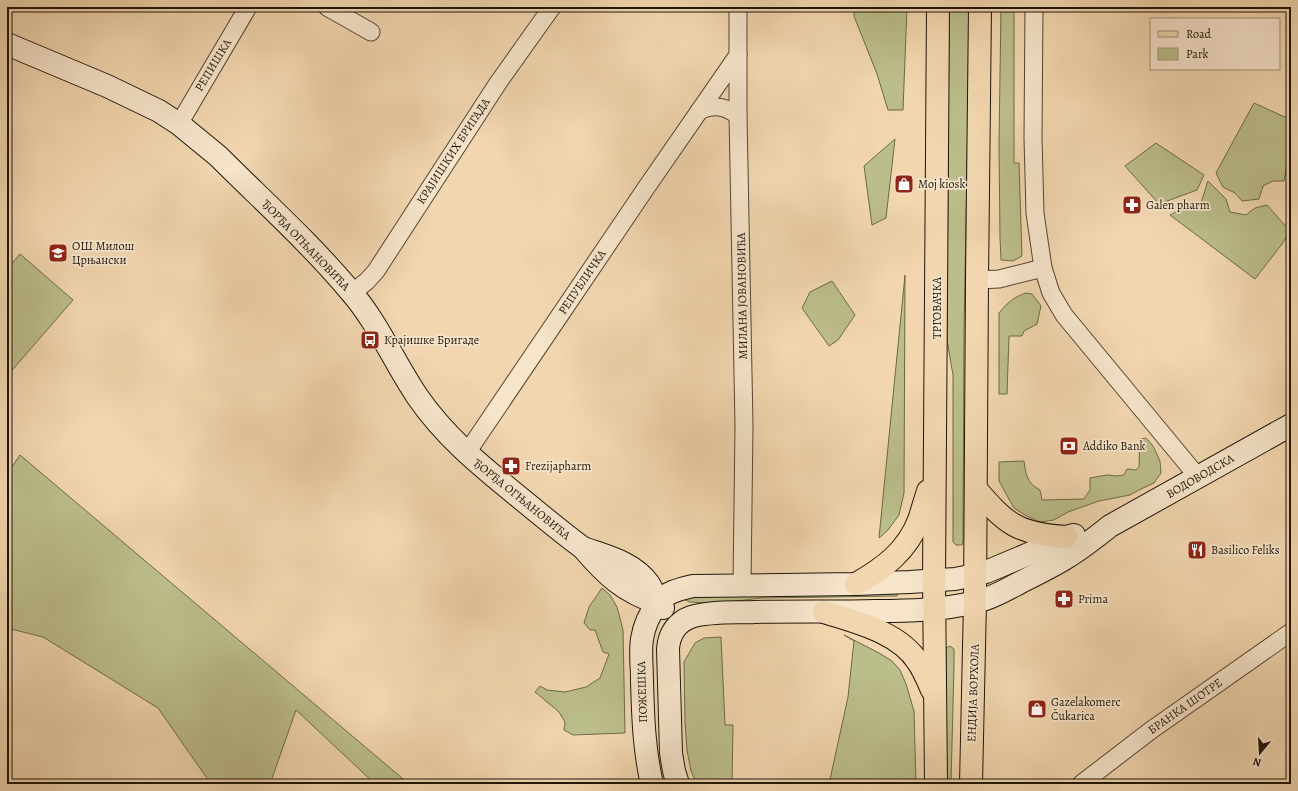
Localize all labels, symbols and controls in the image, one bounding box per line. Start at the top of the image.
legend [1150,18,1280,70]
text: Road [1186,26,1212,42]
street label: РЕПИШКА [191,35,235,94]
text: Park [1186,46,1209,62]
street label: КРАЈИШКИХ БРИГАДА [413,94,494,207]
shop icon: Moj kiosk [893,173,915,195]
place label: Moj kiosk [918,176,965,192]
pharmacy icon: Galen pharm [1121,194,1143,216]
street label: ЂОРЂА ОГЊАНОВИЋА [258,196,354,295]
place label: Galen pharm [1146,197,1210,213]
street label: МИЛАНА ЈОВАНОВИЋА [733,231,751,360]
place label: ОШ Милош Црњански [72,238,135,268]
school or university icon: ОШ Милош Црњански [47,242,69,264]
street label: РЕПУБЛИЧКА [554,246,610,317]
street label: ТРГОВАЧКА [929,276,945,339]
bus stop icon: Крајишке Бригаде [359,329,381,351]
place label: Крајишке Бригаде [384,332,479,348]
bank icon: Addiko Bank [1058,435,1080,457]
place label: Addiko Bank [1082,438,1146,454]
street label: ВОДОВОДСКА [1163,450,1238,502]
street label: ЂОРЂА ОГЊАНОВИЋА [470,455,575,544]
pharmacy icon: Frezijapharm [500,455,522,477]
place label: Frezijapharm [525,458,591,474]
restaurant icon: Basilico Feliks [1186,539,1208,561]
place label: Basilico Feliks [1211,542,1280,558]
pharmacy icon: Prima [1053,588,1075,610]
place label: Prima [1078,591,1108,607]
street label: ЕНДИЈА ВОРХОЛА [963,643,983,742]
street label: ПОЖЕШКА [633,660,651,723]
street label: БРАНКА ШОТРЕ [1145,674,1225,738]
place label: Gazelakomerc Čukarica [1051,694,1121,724]
shop icon: Gazelakomerc Čukarica [1026,698,1048,720]
north arrow [1240,733,1280,773]
text: N [1251,754,1263,770]

